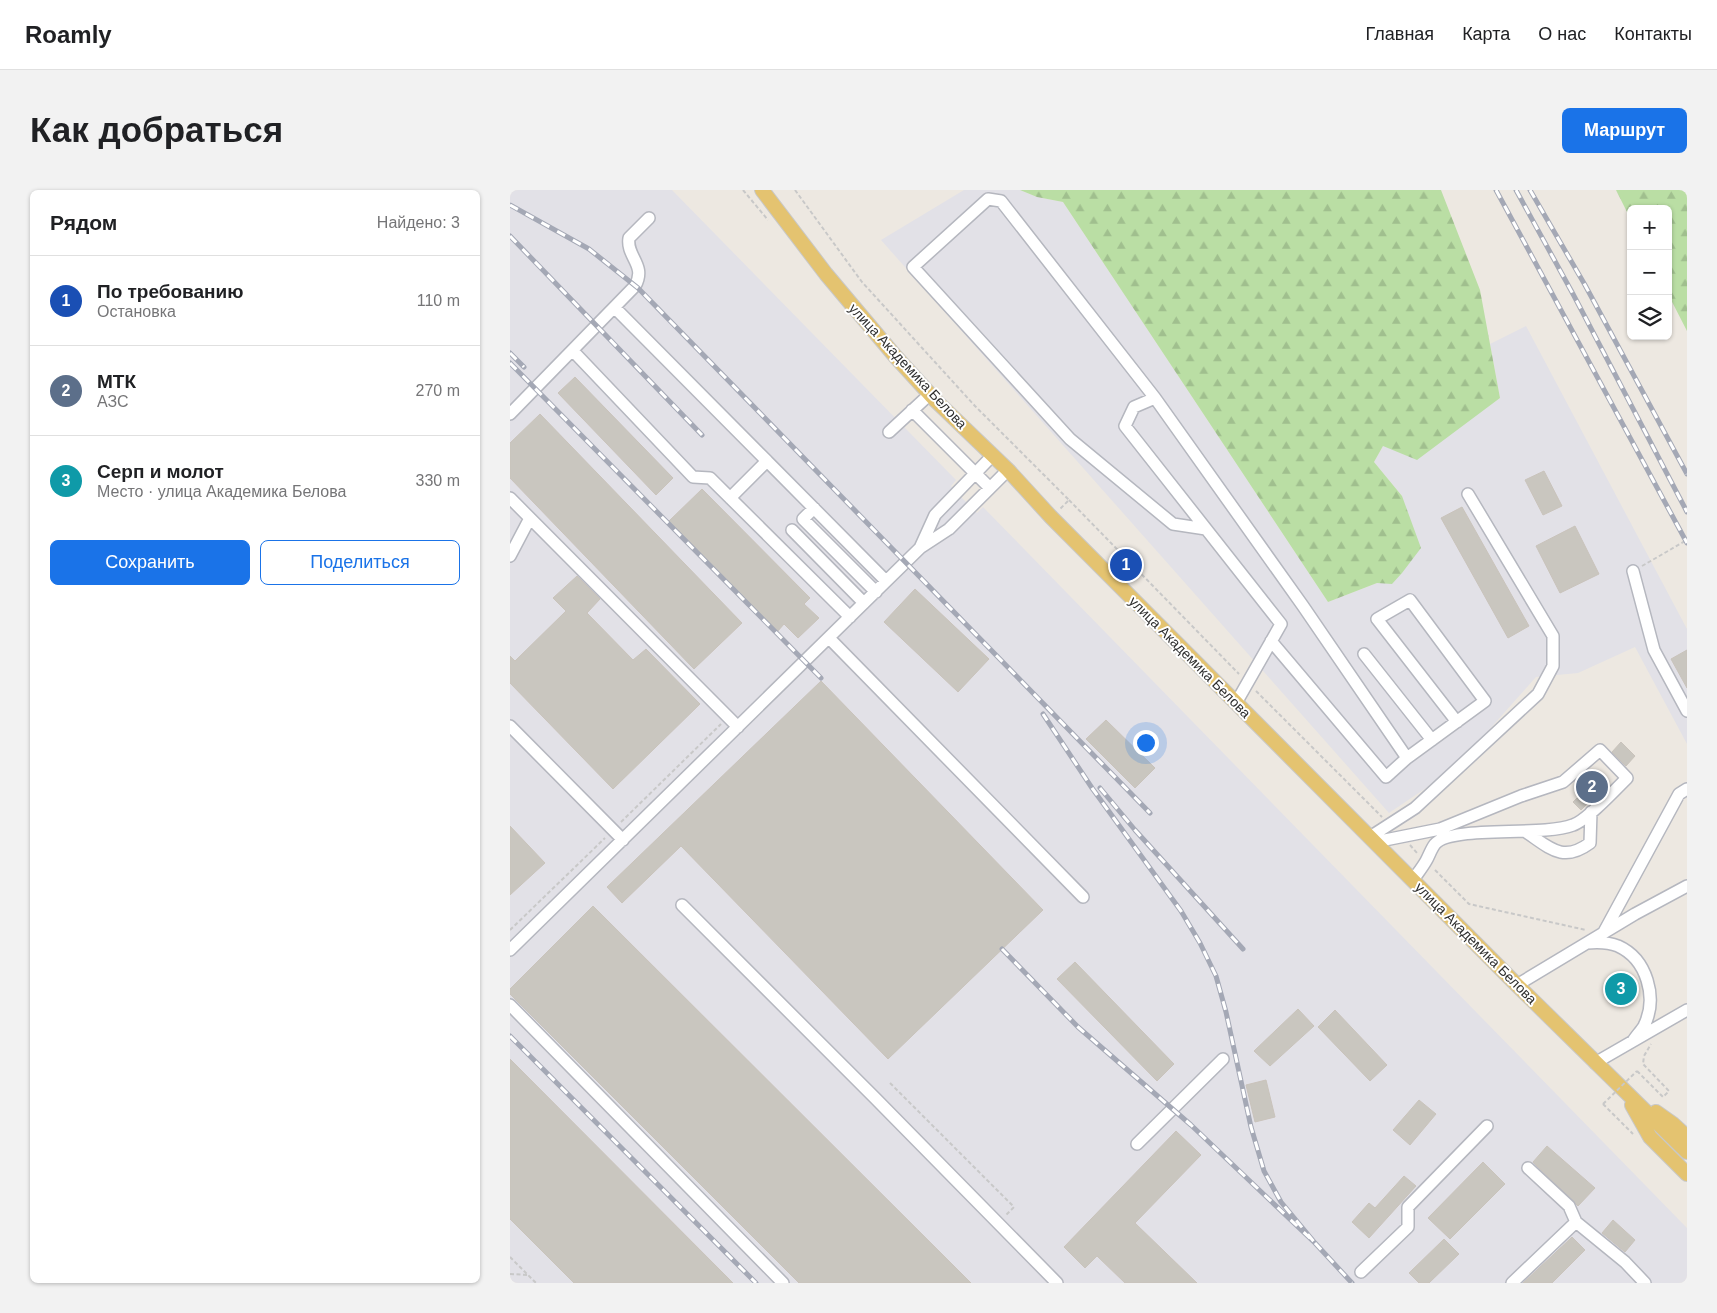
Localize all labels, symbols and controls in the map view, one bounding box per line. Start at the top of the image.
text: Roamly [25,21,112,48]
text: Главная [1366,24,1434,44]
text: Карта [1462,24,1510,44]
text: О нас [1538,24,1586,44]
text: Контакты [1614,24,1692,44]
button: Маршрут [1562,108,1687,153]
text: Как добраться [30,110,283,149]
map controls [1627,205,1672,340]
button: + [1627,205,1672,250]
text: Рядом [50,211,117,234]
text: Найдено: 3 [377,214,460,231]
button: − [1627,250,1672,295]
text: По требованию [97,281,244,302]
text: 1 [62,292,70,309]
text: 110 m [417,292,460,309]
button: layers [1627,295,1672,340]
street label: улица Академика Белова [846,300,970,432]
text: Остановка [97,303,176,320]
text: МТК [97,371,136,392]
text: 2 [62,382,70,399]
text: 270 m [416,382,460,399]
text: АЗС [97,393,129,410]
text: Серп и молот [97,461,224,482]
text: 3 [62,472,70,489]
text: 330 m [416,472,460,489]
text: Место · улица Академика Белова [97,483,346,500]
button: Сохранить [50,540,250,585]
button: Поделиться [260,540,460,585]
pin: 1 [1110,546,1142,584]
street label: улица Академика Белова [1126,593,1254,721]
your location [1133,730,1159,756]
pin: 2 [1576,768,1608,806]
street label: улица Академика Белова [1412,879,1540,1007]
pin: 3 [1605,970,1637,1008]

